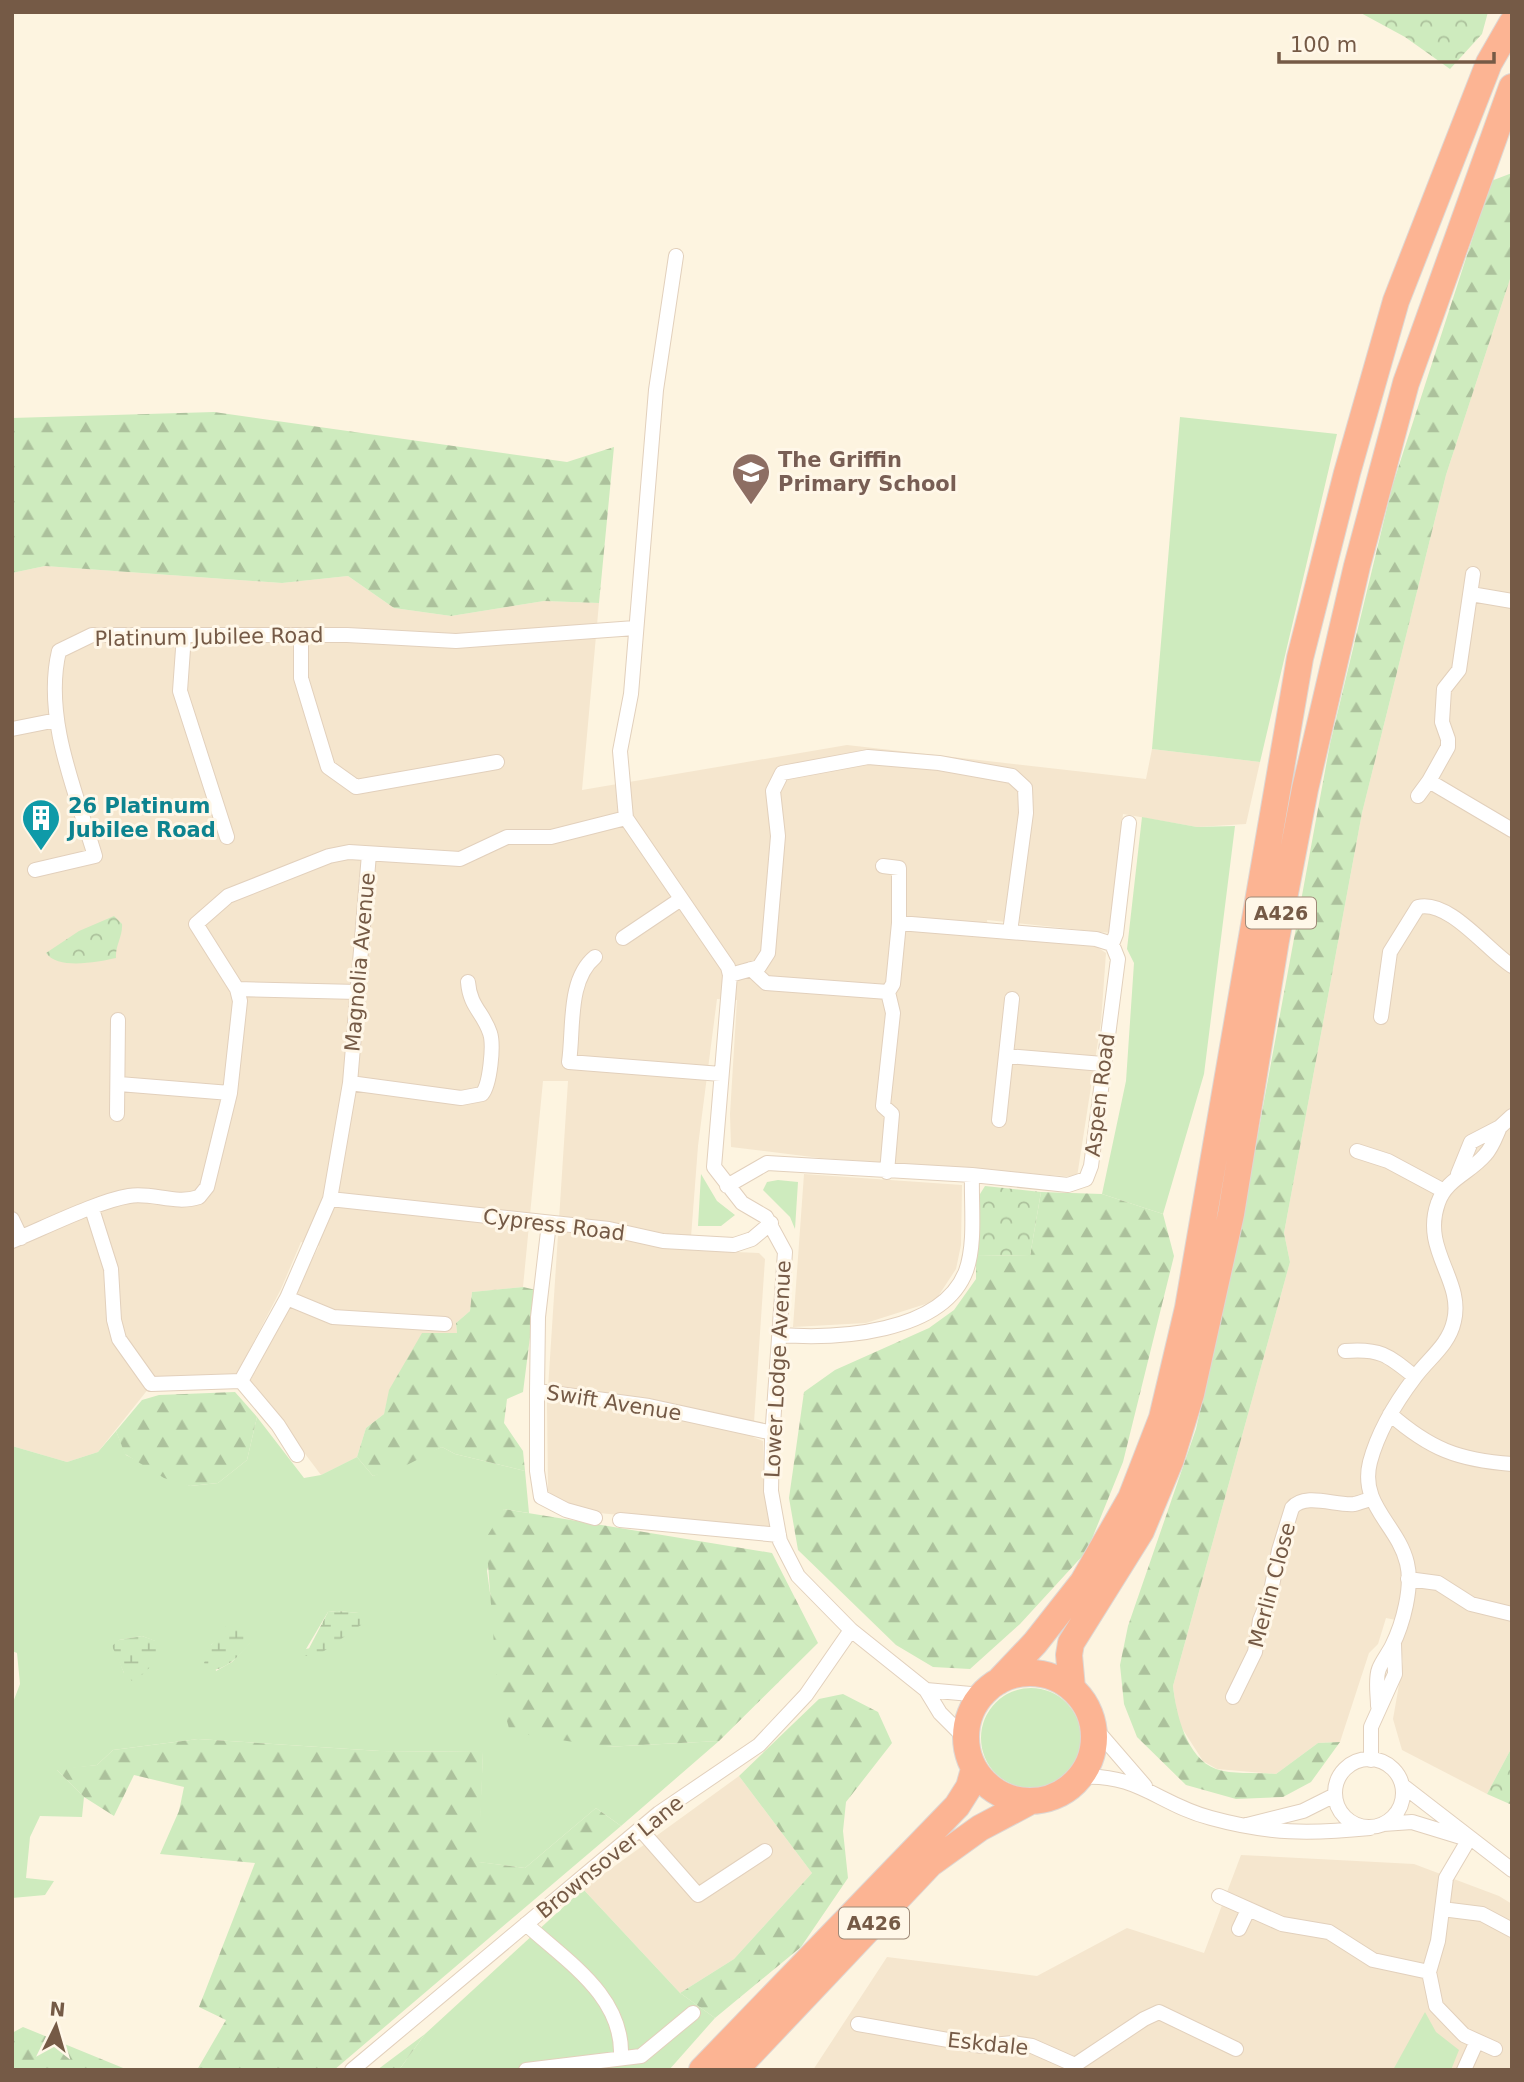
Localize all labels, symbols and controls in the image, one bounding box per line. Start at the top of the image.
scale bar [1279,21,1494,65]
text: 100 m [1290,33,1357,57]
place label: The Griffin Primary School [778,448,957,496]
school or university icon: The Griffin Primary School [730,451,772,506]
street label: Platinum Jubilee Road [94,623,324,651]
place label: 26 Platinum Jubilee Road [66,794,216,842]
building icon: 26 Platinum Jubilee Road [20,797,62,852]
street label: Magnolia Avenue [340,871,380,1053]
road number: A426 [1246,897,1316,928]
street label: Aspen Road [1081,1032,1119,1158]
street label: Cypress Road [482,1204,626,1246]
street label: Lower Lodge Avenue [760,1259,796,1479]
street label: Swift Avenue [545,1380,683,1426]
street label: Merlin Close [1244,1520,1300,1650]
street label: Brownsover Lane [532,1791,688,1923]
road number: A426 [839,1908,909,1938]
north arrow [21,1991,91,2061]
text: N [49,1997,66,2021]
street label: Eskdale [946,2028,1030,2060]

